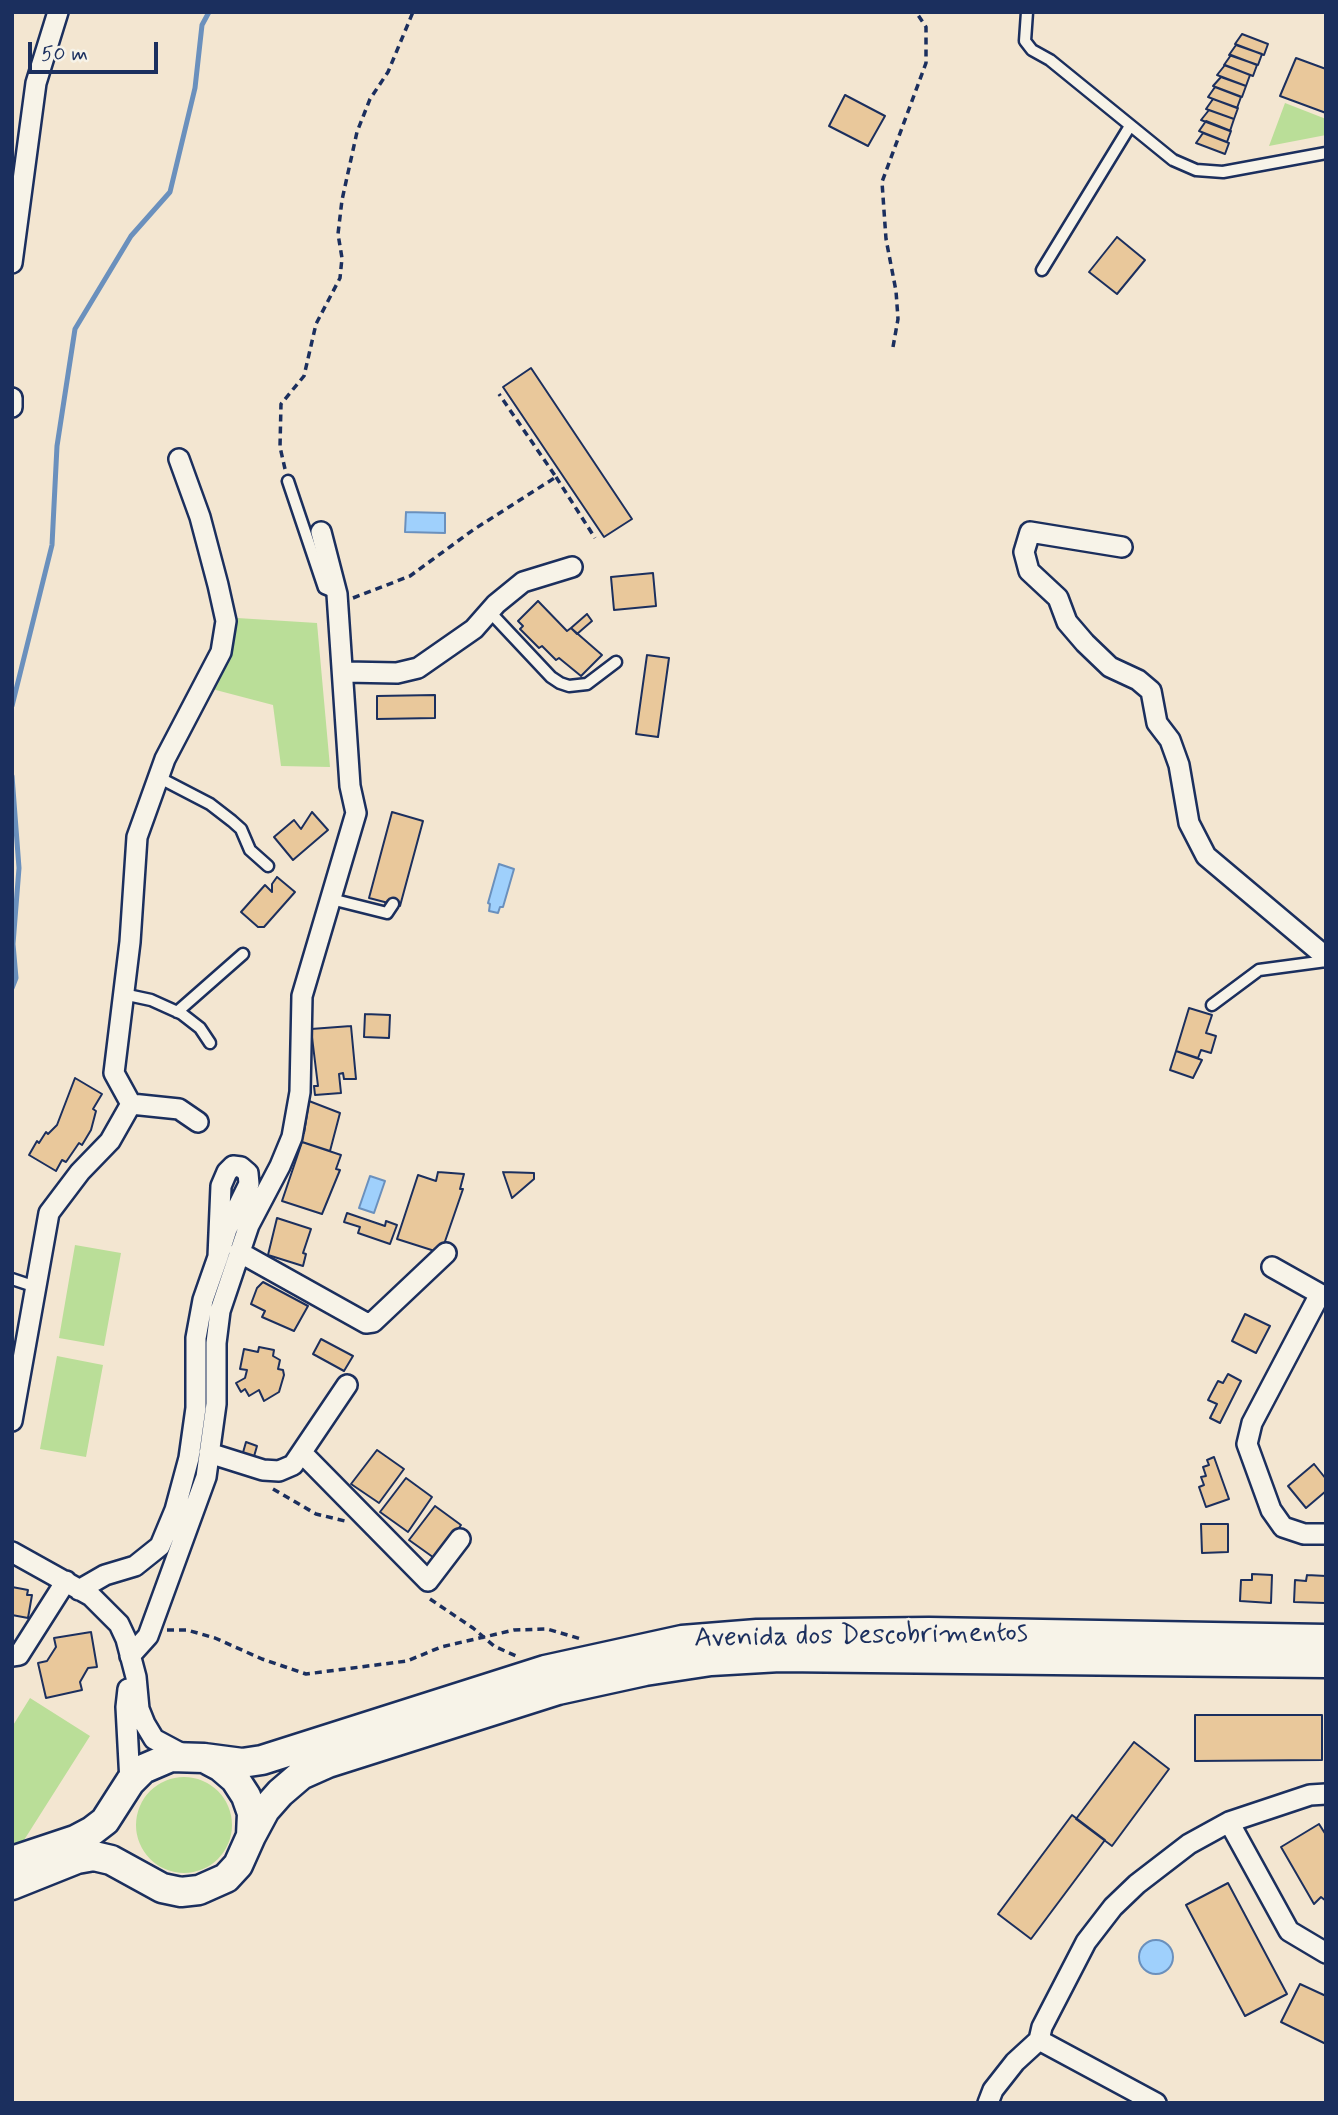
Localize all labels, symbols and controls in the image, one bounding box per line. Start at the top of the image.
scale bar [32,28,161,72]
text: 50 m [41,40,88,68]
street label: Avenida dos Descobrimentos [694,1617,1028,1657]

